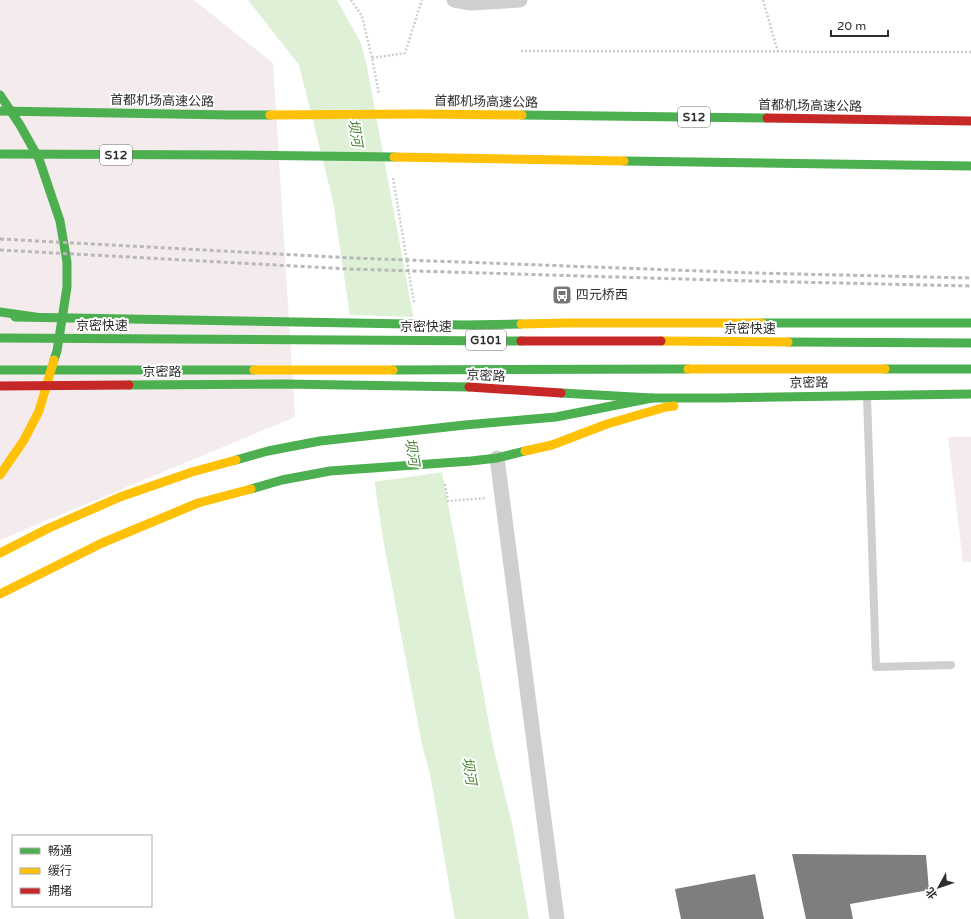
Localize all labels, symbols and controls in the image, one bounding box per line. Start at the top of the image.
scale bar [831,12,888,38]
text: 20 m [837,19,866,33]
street label: 首都机场高速公路 [110,92,214,110]
street label: 首都机场高速公路 [434,93,538,111]
street label: 首都机场高速公路 [758,97,862,115]
road number: S12 [678,107,710,127]
water label: 坝河 [344,118,366,151]
road number: S12 [100,145,132,165]
bus stop icon: 四元桥西 [551,284,573,306]
place label: 四元桥西 [576,287,628,303]
street label: 京密快速 [76,318,128,334]
street label: 京密快速 [400,319,452,335]
street label: 京密快速 [724,321,776,337]
road number: G101 [466,330,506,350]
street label: 京密路 [142,364,182,380]
street label: 京密路 [466,367,506,385]
street label: 京密路 [789,375,829,391]
water label: 坝河 [401,437,423,470]
water label: 坝河 [458,756,480,789]
legend [12,835,152,907]
text: 畅通 [48,844,72,858]
text: 缓行 [48,864,72,878]
north arrow [919,867,959,907]
text: 拥堵 [48,884,72,898]
text: 北 [923,885,940,901]

